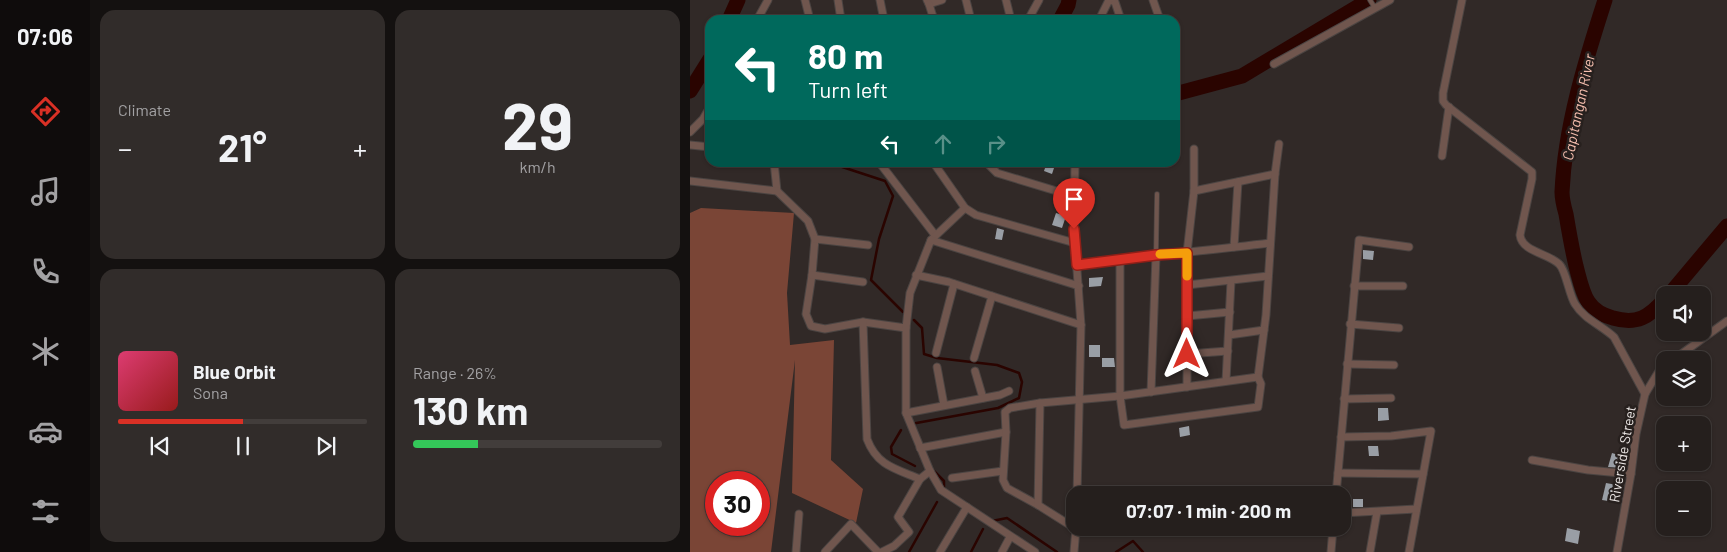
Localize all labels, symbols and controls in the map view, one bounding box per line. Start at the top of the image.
text: 07:06 [17,23,73,49]
text: 80 m [808,34,883,76]
icon: left [725,35,790,100]
water label: Capitangan River [1558,52,1598,162]
text: Turn left [808,76,888,102]
text: 29 [502,85,573,163]
icon: directions [28,94,63,129]
text: Climate [118,100,171,119]
text: 21° [218,124,267,170]
icon: left [876,130,904,158]
icon: ahead [929,130,957,158]
icon: right [982,130,1010,158]
text: − [118,131,132,165]
text: + [353,131,367,165]
text: km/h [519,157,556,176]
icon: music [28,174,63,209]
pin [1053,178,1095,229]
icon: arrive [1060,185,1088,213]
icon: phone [28,254,63,289]
map controls [1656,286,1711,536]
button: sound [1656,286,1711,341]
position arrow [1160,327,1212,379]
icon: climate [28,334,63,369]
button: layers [1656,351,1711,406]
text: Blue Orbit [193,360,276,383]
text: Range · 26% [413,363,497,382]
text: Sona [193,383,228,402]
text: 130 km [413,387,528,433]
street label: Riverside Street [1605,405,1639,503]
icon: car [28,414,63,449]
button: + [1656,416,1711,471]
icon: previous [146,432,174,460]
icon: pause [229,432,257,460]
icon: next [312,432,340,460]
speed limit sign: 30 [705,471,770,536]
button: − [1656,481,1711,536]
icon: filters [28,494,63,529]
text: 07:07 · 1 min · 200 m [1126,499,1291,522]

